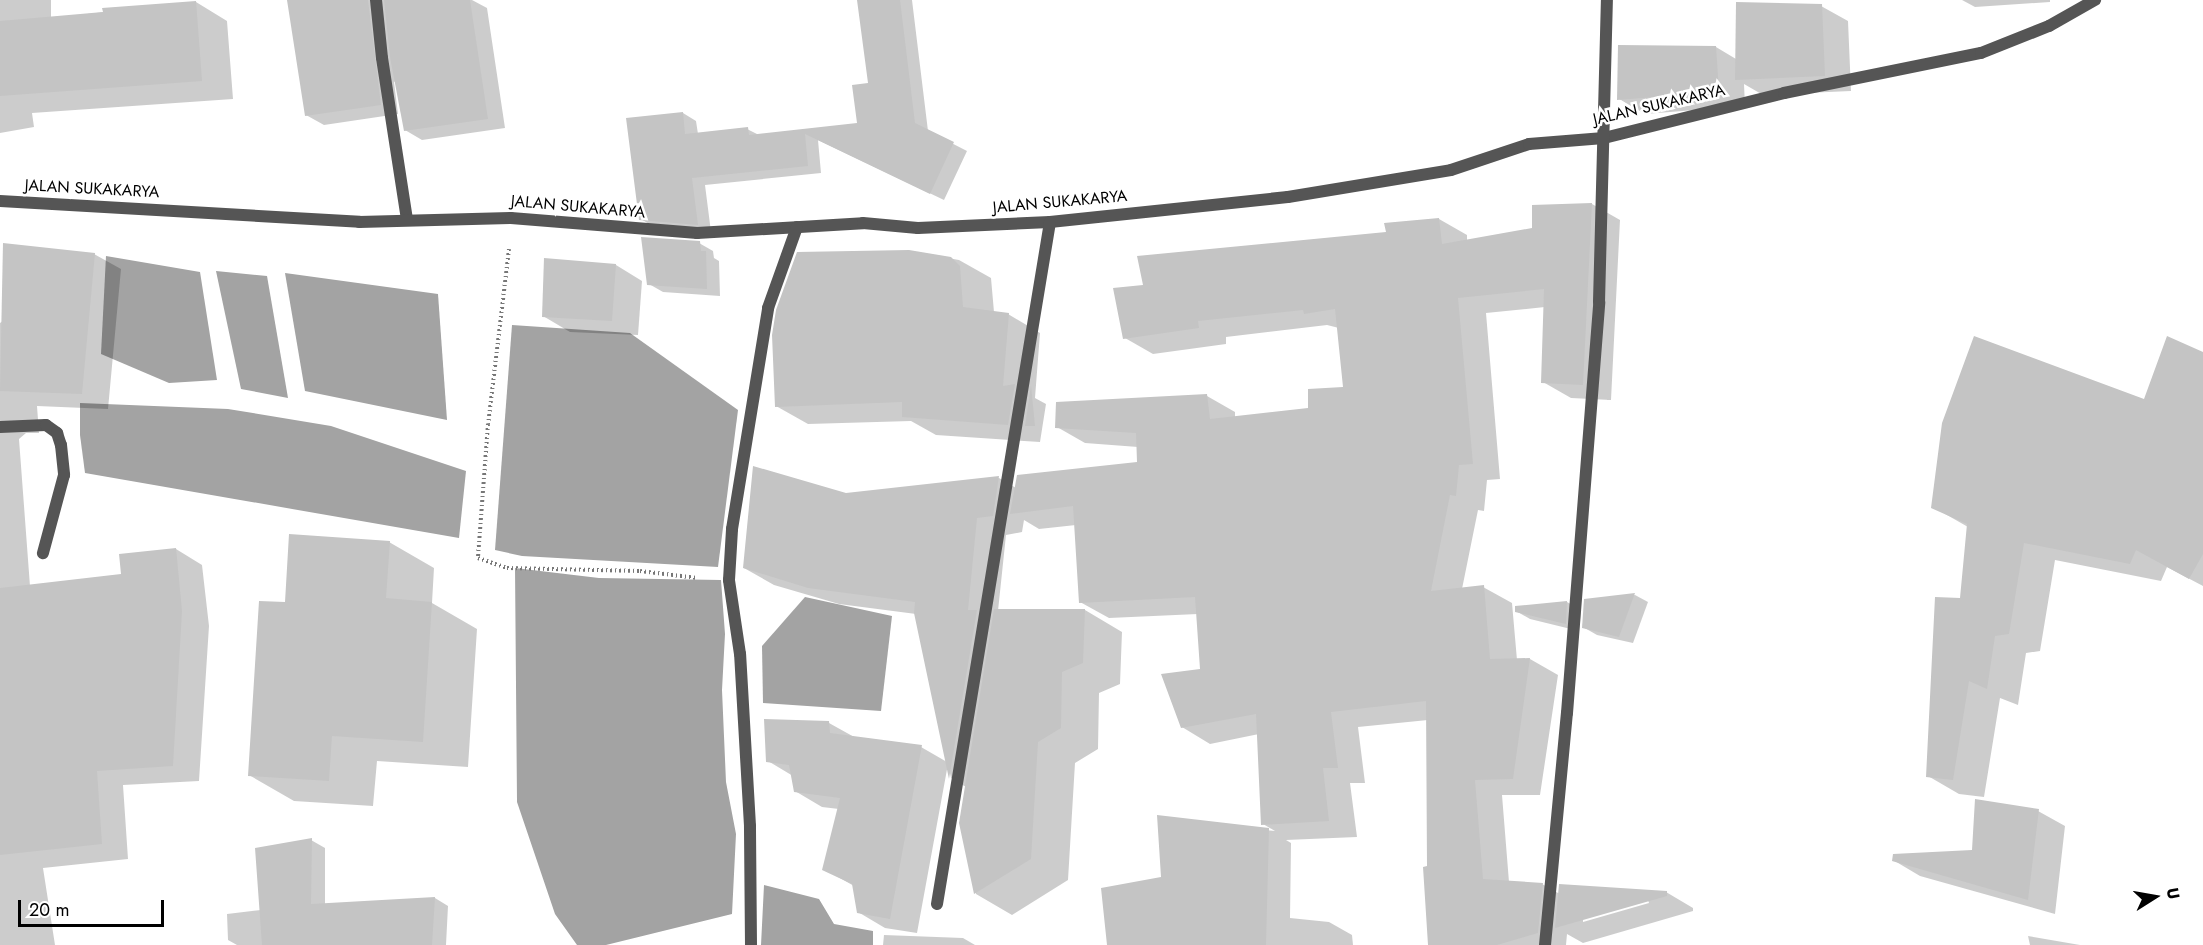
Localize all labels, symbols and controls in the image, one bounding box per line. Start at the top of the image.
street label: JALAN SUKAKARYA [1591,80,1727,130]
street label: JALAN SUKAKARYA [24,176,160,202]
street label: JALAN SUKAKARYA [992,187,1128,217]
street label: JALAN SUKAKARYA [510,192,646,222]
north arrow [2125,867,2185,927]
text: U [2161,886,2186,901]
scale bar [21,888,166,926]
text: 20 m [29,897,69,923]

